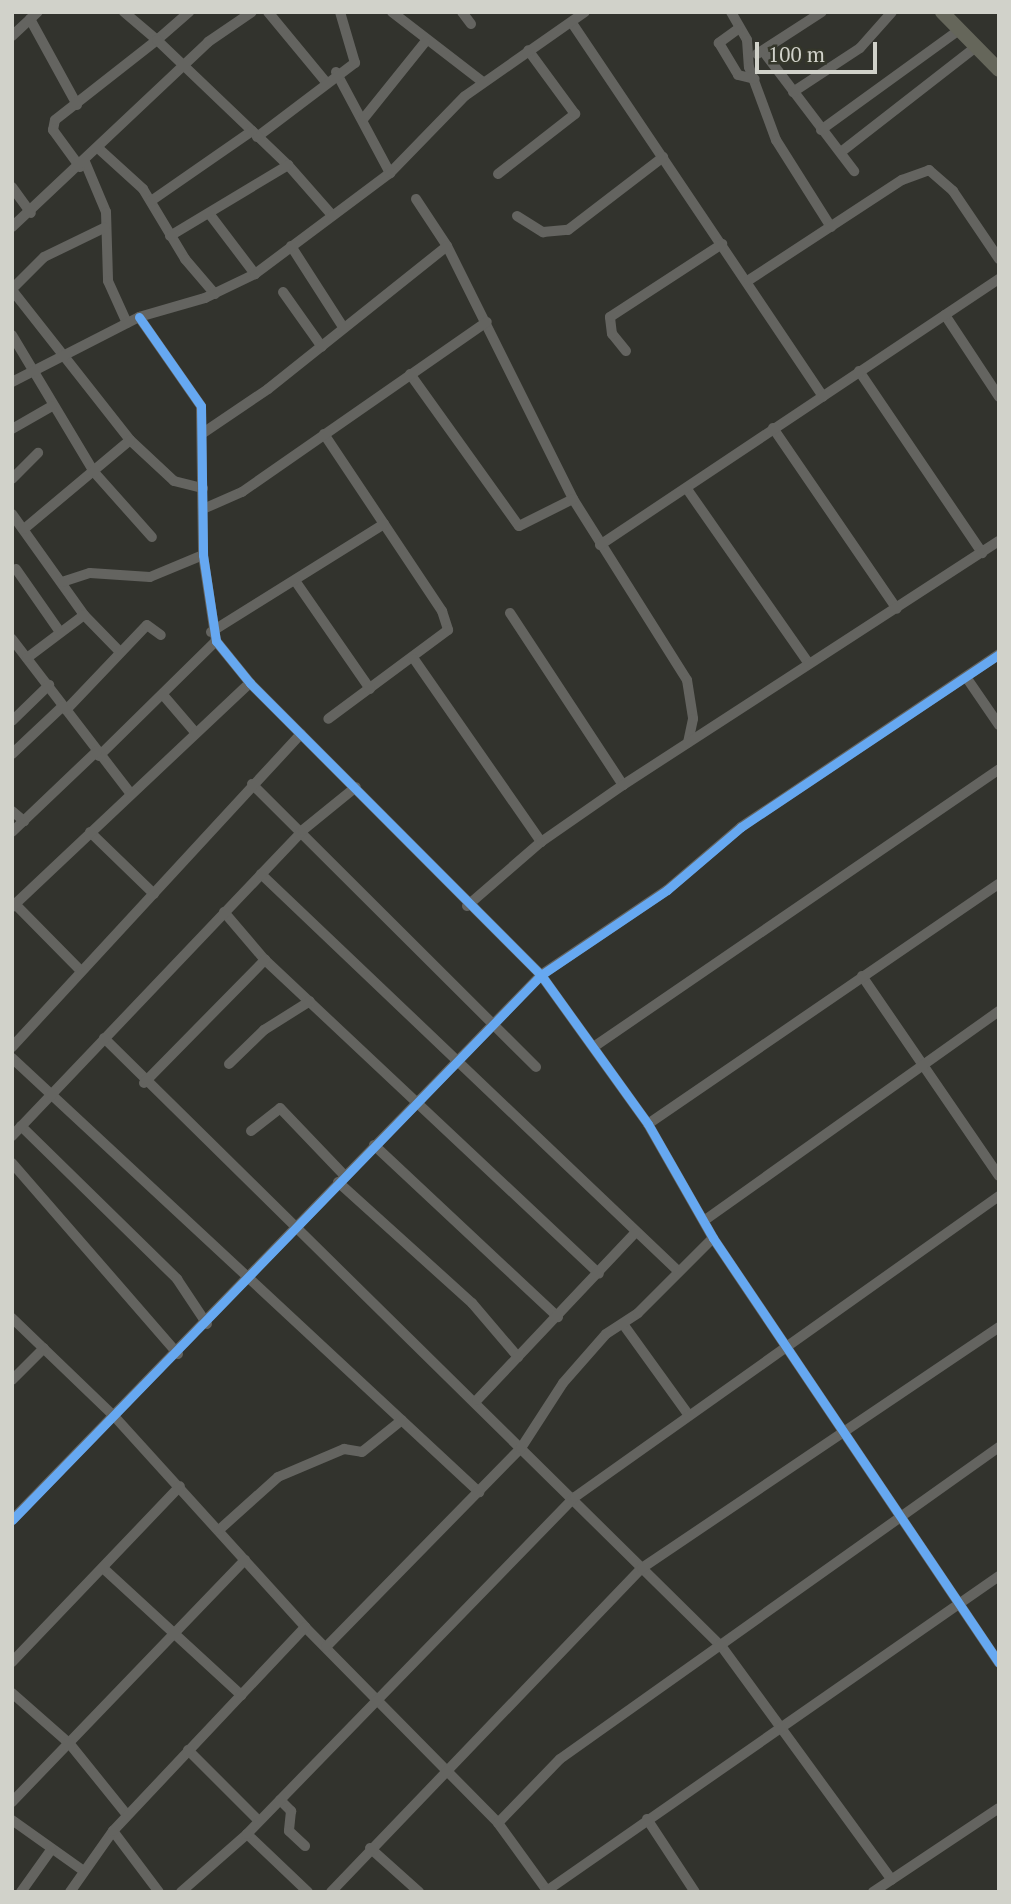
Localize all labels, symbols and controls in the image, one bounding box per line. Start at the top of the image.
scale bar [759,28,881,72]
text: 100 m [768,40,825,68]

